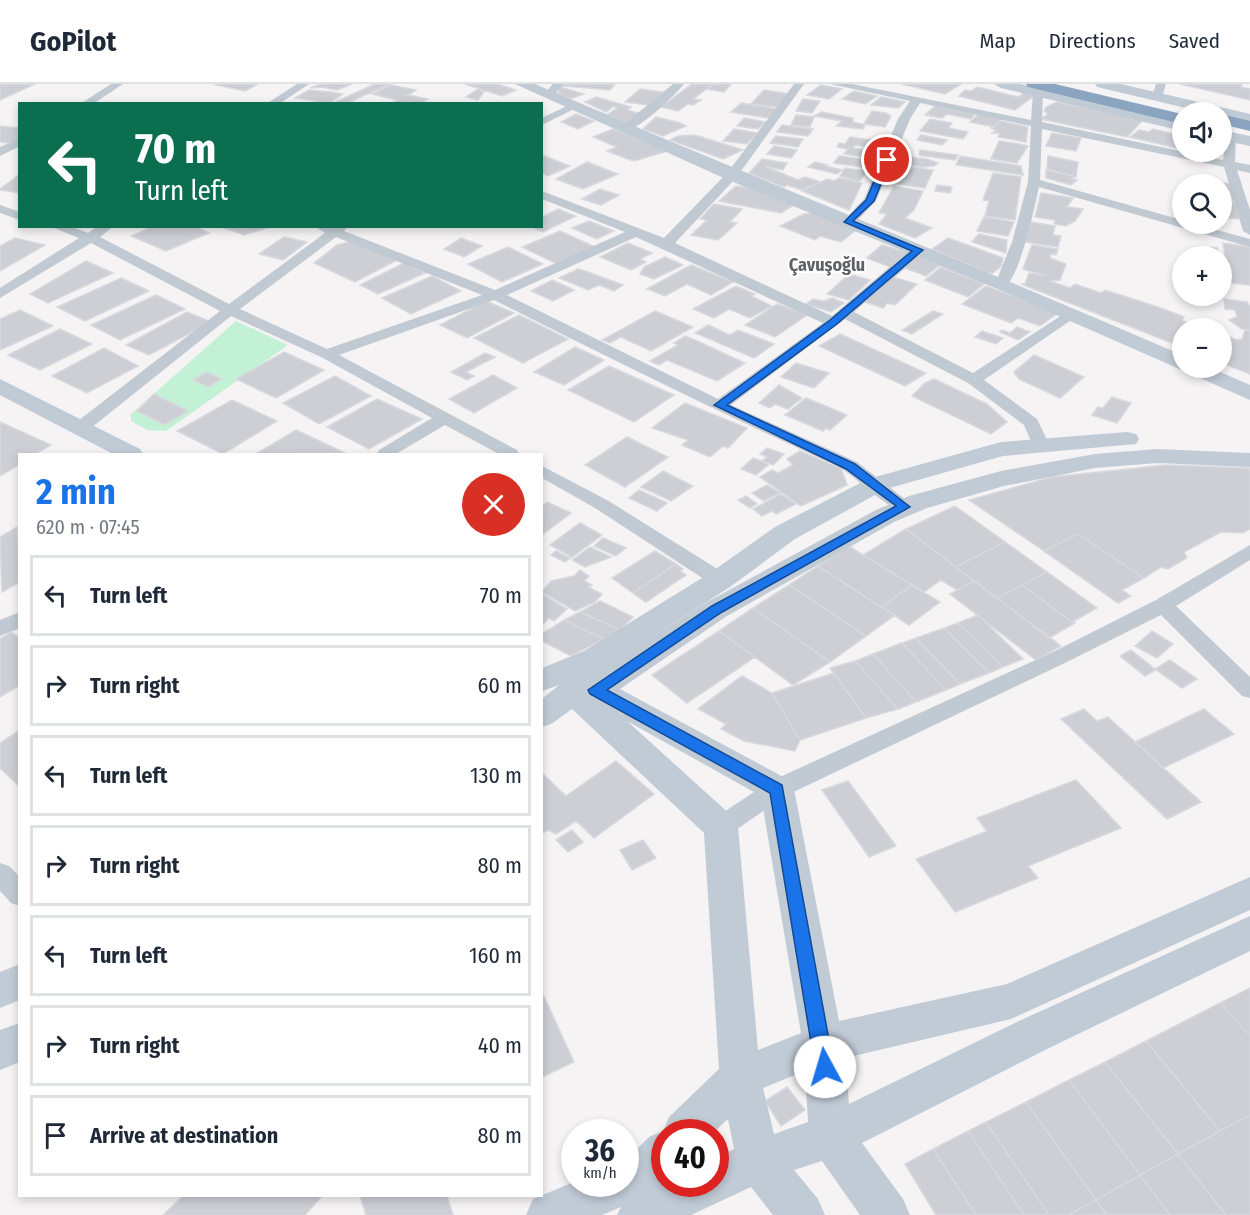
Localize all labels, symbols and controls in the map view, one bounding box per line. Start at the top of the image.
text: GoPilot [30,25,116,58]
text: Map [979,28,1016,54]
text: Directions [1049,28,1136,54]
text: Saved [1169,28,1220,54]
map controls [1172,102,1232,378]
button: sound [1172,102,1232,162]
text: 70 m [135,124,216,174]
icon: left [36,126,114,204]
pin [861,134,912,185]
icon: arrive [870,143,903,176]
button: search [1172,174,1232,234]
text: Turn left [135,175,228,207]
button: + [1172,246,1232,306]
district label: Çavuşoğlu [789,254,865,276]
button: − [1172,318,1232,378]
text: 2 min [36,470,116,514]
button: close [462,473,525,536]
text: 620 m · 07:45 [36,515,140,539]
icon: left [39,579,72,612]
text: Turn left [90,582,168,609]
text: 70 m [480,582,522,609]
icon: right [39,669,72,702]
text: Turn right [90,672,179,699]
text: 60 m [478,672,522,699]
icon: left [39,759,72,792]
text: Turn left [90,762,168,789]
text: 130 m [470,762,522,789]
icon: right [39,849,72,882]
text: Turn right [90,852,179,879]
text: 80 m [477,852,522,879]
icon: left [39,939,72,972]
text: Turn left [90,942,168,969]
text: 160 m [469,942,522,969]
icon: right [39,1029,72,1062]
text: Turn right [90,1032,179,1059]
text: 40 m [478,1032,522,1059]
position arrow [793,1035,857,1099]
icon: arrive [39,1119,72,1152]
speed limit sign: 40 [651,1119,729,1197]
text: Arrive at destination [90,1122,278,1149]
text: 80 m [477,1122,522,1149]
text: 36 [585,1133,615,1169]
text: km/h [583,1164,617,1182]

